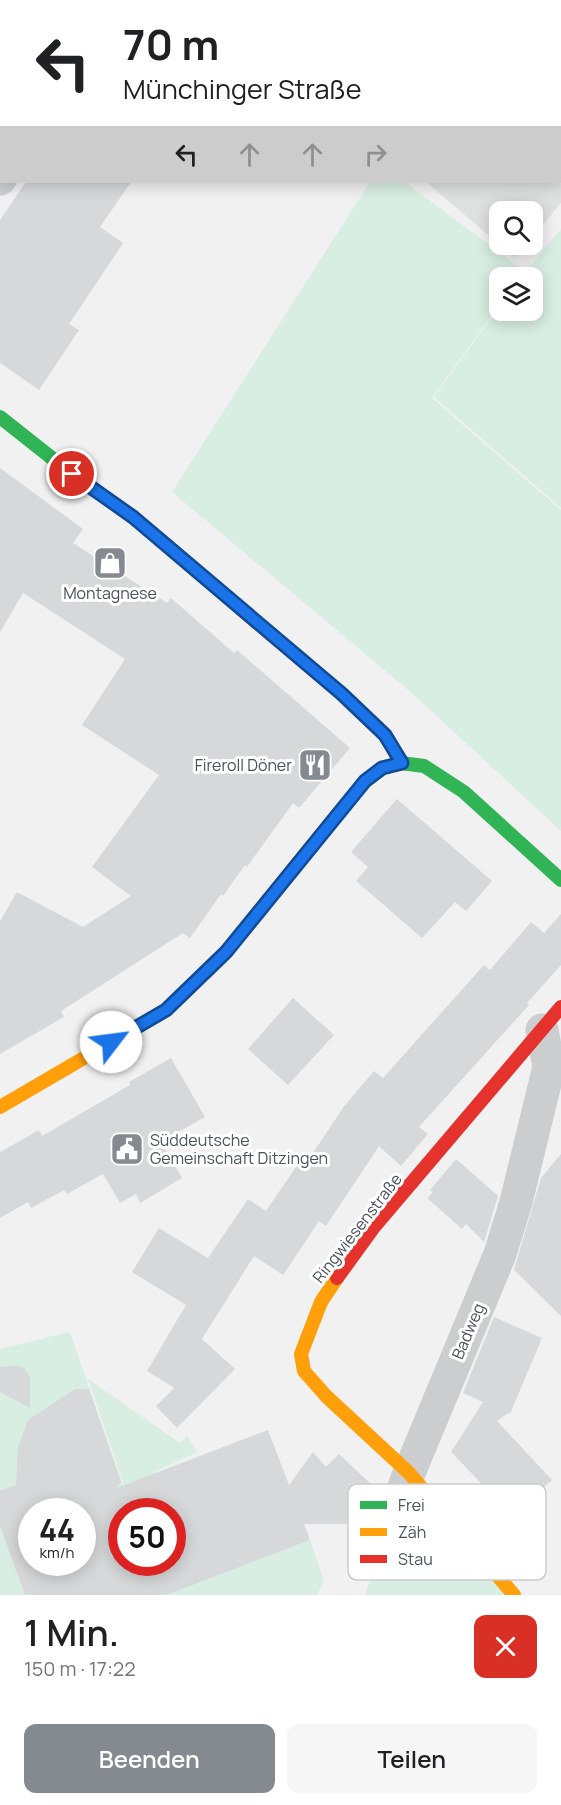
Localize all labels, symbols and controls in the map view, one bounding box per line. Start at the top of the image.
text: 70 m [123,15,219,73]
icon: left [24,24,102,102]
text: Münchinger Straße [123,70,362,107]
icon: left [170,138,203,171]
icon: ahead [233,138,266,171]
icon: ahead [296,138,329,171]
icon: right [359,138,392,171]
map controls [489,201,543,321]
button: search [489,201,543,255]
button: layers [489,267,543,321]
pin [46,448,97,499]
icon: arrive [55,457,88,490]
shop icon: Montagnese [92,545,128,581]
place label: Montagnese [63,582,157,604]
restaurant icon: Fireroll Döner [297,747,333,783]
place label: Fireroll Döner [195,754,292,776]
position arrow [79,1010,143,1074]
place label: Süddeutsche Gemeinschaft Ditzingen [150,1129,328,1169]
public building icon: Süddeutsche Gemeinschaft Ditzingen [109,1131,145,1167]
street label: Ringwiesenstraße [307,1169,407,1287]
street label: Badweg [446,1300,490,1362]
legend [348,1484,546,1580]
text: Frei [398,1494,425,1516]
speed limit sign: 50 [108,1498,186,1576]
text: 44 [39,1509,75,1550]
text: Zäh [398,1521,426,1543]
text: km/h [40,1542,74,1563]
text: Stau [398,1548,433,1570]
text: 1 Min. [24,1608,119,1657]
button: close [474,1615,537,1678]
text: 150 m · 17:22 [24,1655,136,1682]
button: Beenden [24,1724,275,1793]
button: Teilen [287,1724,537,1793]

